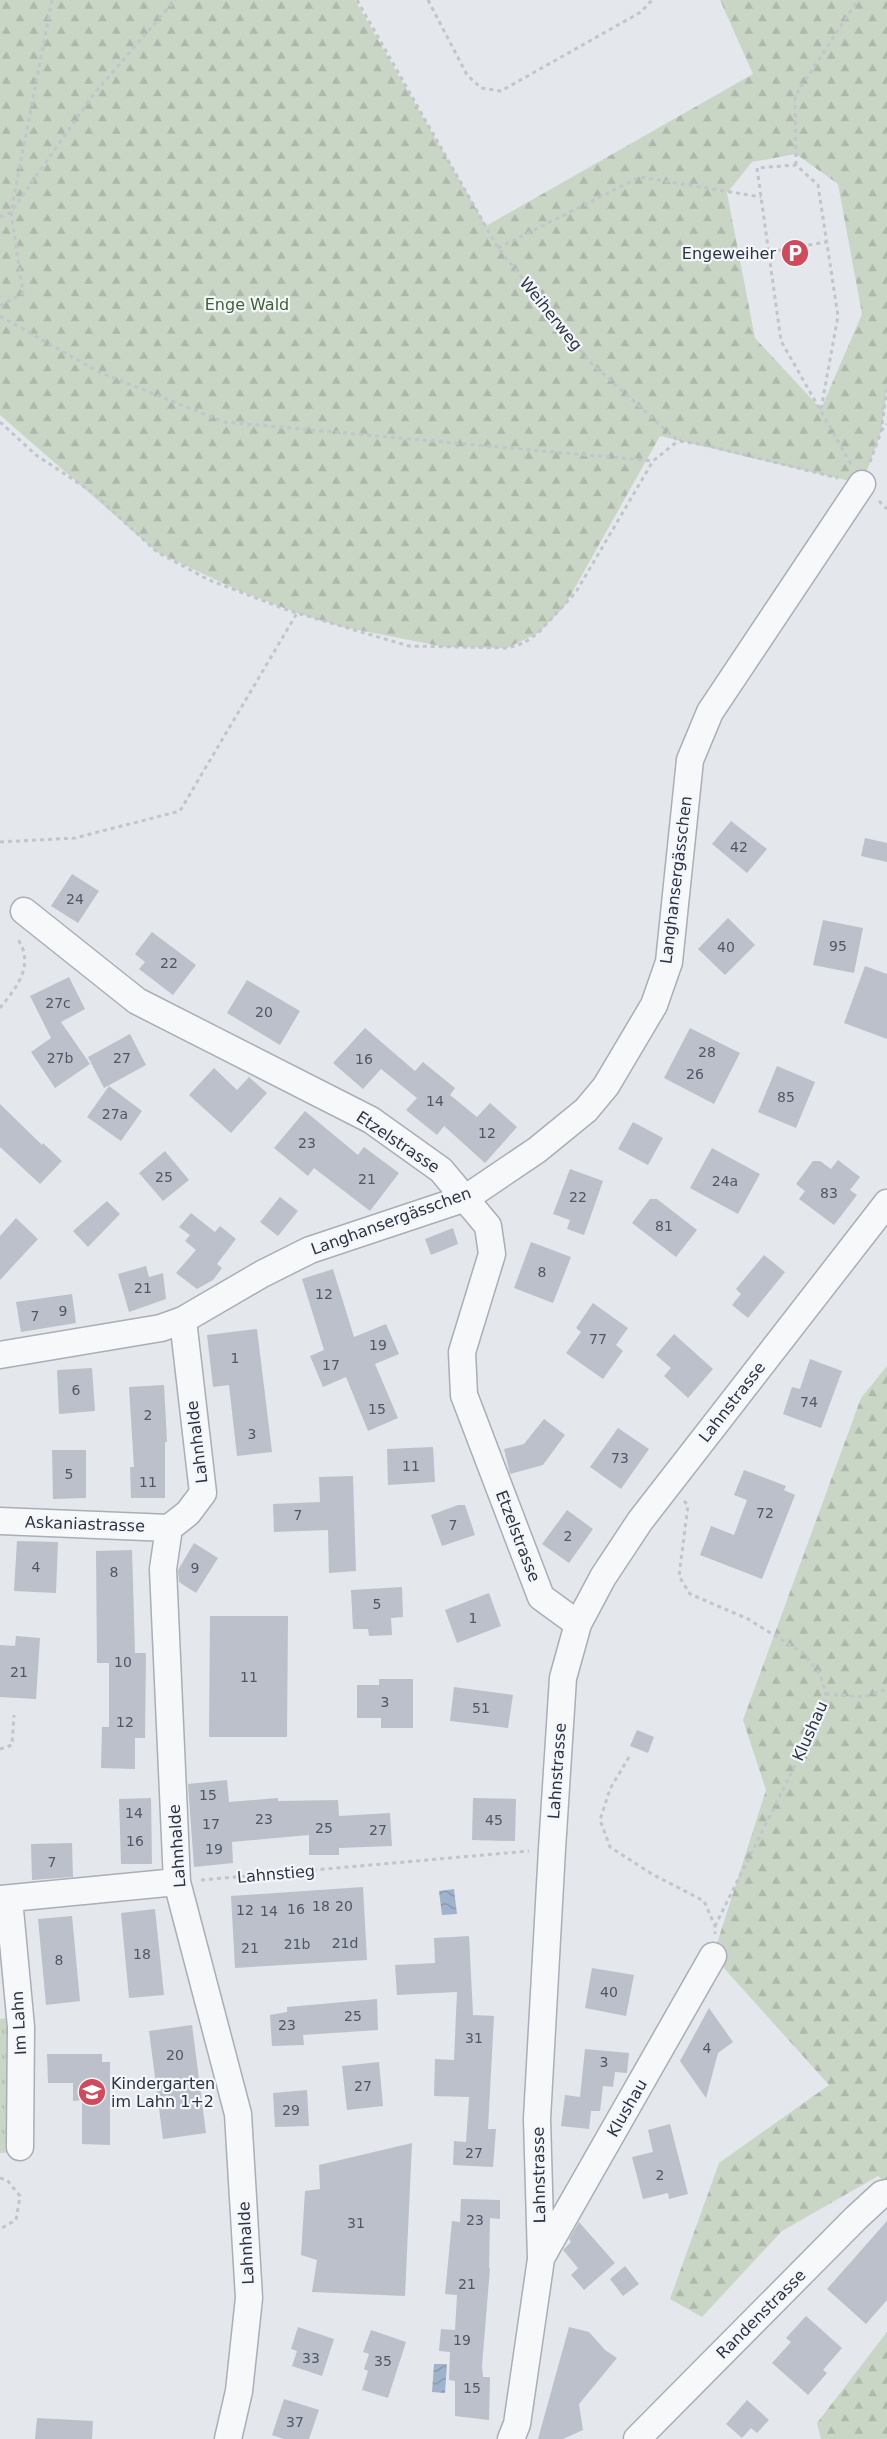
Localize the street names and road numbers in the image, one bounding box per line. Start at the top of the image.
street label: Weiherweg [516,274,586,354]
street label: Langhansergässchen [656,795,696,965]
street label: Etzelstrasse [353,1107,443,1177]
street label: Langhansergässchen [308,1183,474,1259]
street label: Lahnstrasse [695,1358,769,1446]
street label: Lahnhalde [182,1399,212,1485]
street label: Etzelstrasse [492,1488,544,1584]
street label: Askaniastrasse [25,1512,145,1536]
street label: Klushau [788,1698,832,1764]
street label: Lahnstrasse [544,1722,570,1820]
street label: Lahnhalde [165,1804,189,1888]
street label: Lahnstieg [236,1861,316,1887]
street label: Im Lahn [8,1990,30,2056]
street label: Klushau [603,2076,651,2140]
street label: Lahnstrasse [529,2127,549,2223]
street label: Lahnhalde [234,2201,258,2285]
street label: Randenstrasse [712,2265,810,2363]

